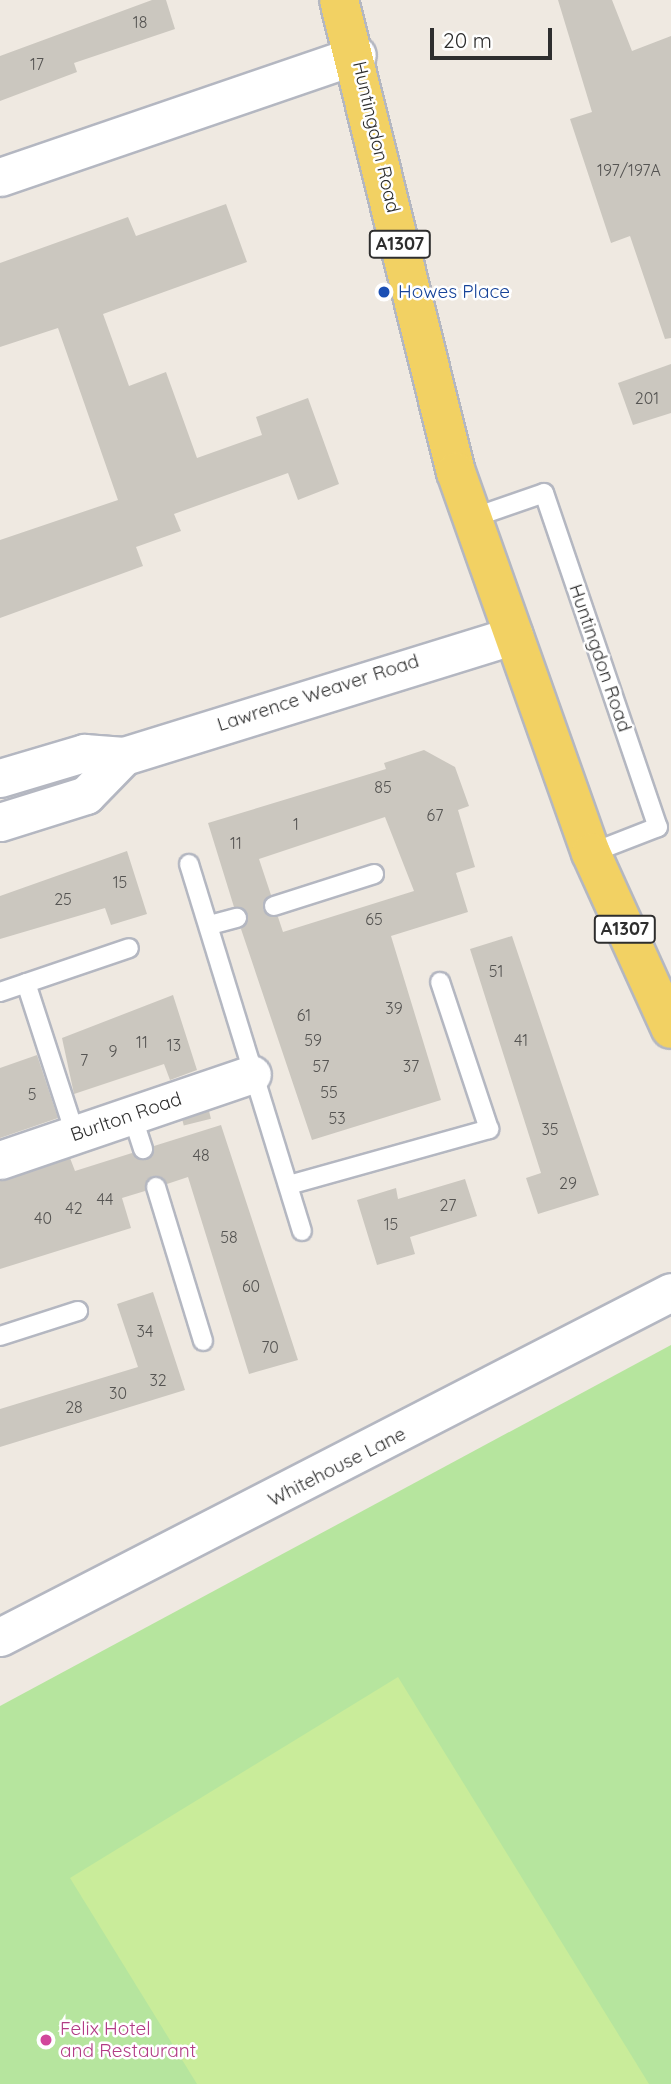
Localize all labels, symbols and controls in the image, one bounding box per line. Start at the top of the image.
house number: 18 [133,12,147,32]
scale bar [433,14,556,58]
text: 20 m [443,27,492,53]
house number: 17 [30,54,44,74]
street label: Huntingdon Road [347,59,405,215]
house number: 197/197A [597,160,661,180]
road number: A1307 [368,230,432,258]
place label: Howes Place [398,281,510,303]
marker: Howes Place [376,284,392,300]
house number: 201 [635,388,659,408]
street label: Huntingdon Road [564,581,636,735]
street label: Lawrence Weaver Road [214,650,422,736]
house number: 85 [374,777,392,797]
house number: 67 [427,805,443,825]
house number: 1 [293,814,299,834]
house number: 11 [230,833,242,853]
house number: 15 [113,872,127,892]
house number: 25 [54,889,72,909]
house number: 65 [365,909,383,929]
road number: A1307 [594,914,656,944]
house number: 51 [489,961,503,981]
house number: 39 [385,998,403,1018]
house number: 61 [297,1005,311,1025]
house number: 59 [304,1030,322,1050]
house number: 41 [514,1030,528,1050]
house number: 11 [136,1032,148,1052]
house number: 13 [167,1035,181,1055]
house number: 9 [109,1041,117,1061]
house number: 7 [80,1050,88,1070]
house number: 57 [313,1056,329,1076]
house number: 37 [403,1056,419,1076]
house number: 55 [320,1082,338,1102]
house number: 5 [28,1084,36,1104]
street label: Burlton Road [67,1087,185,1147]
house number: 53 [328,1108,346,1128]
house number: 35 [541,1119,559,1139]
house number: 48 [192,1145,210,1165]
house number: 29 [559,1173,577,1193]
house number: 44 [97,1189,113,1209]
house number: 27 [440,1195,456,1215]
house number: 42 [65,1198,83,1218]
house number: 40 [34,1208,52,1228]
house number: 15 [384,1214,398,1234]
house number: 58 [220,1227,238,1247]
house number: 60 [242,1276,260,1296]
house number: 34 [137,1321,153,1341]
house number: 70 [261,1337,279,1357]
house number: 32 [149,1370,167,1390]
house number: 30 [109,1383,127,1403]
house number: 28 [65,1397,83,1417]
street label: Whitehouse Lane [264,1422,410,1512]
place label: Felix Hotel and Restaurant [60,2018,196,2062]
marker: Felix Hotel and Restaurant [38,2032,54,2048]

